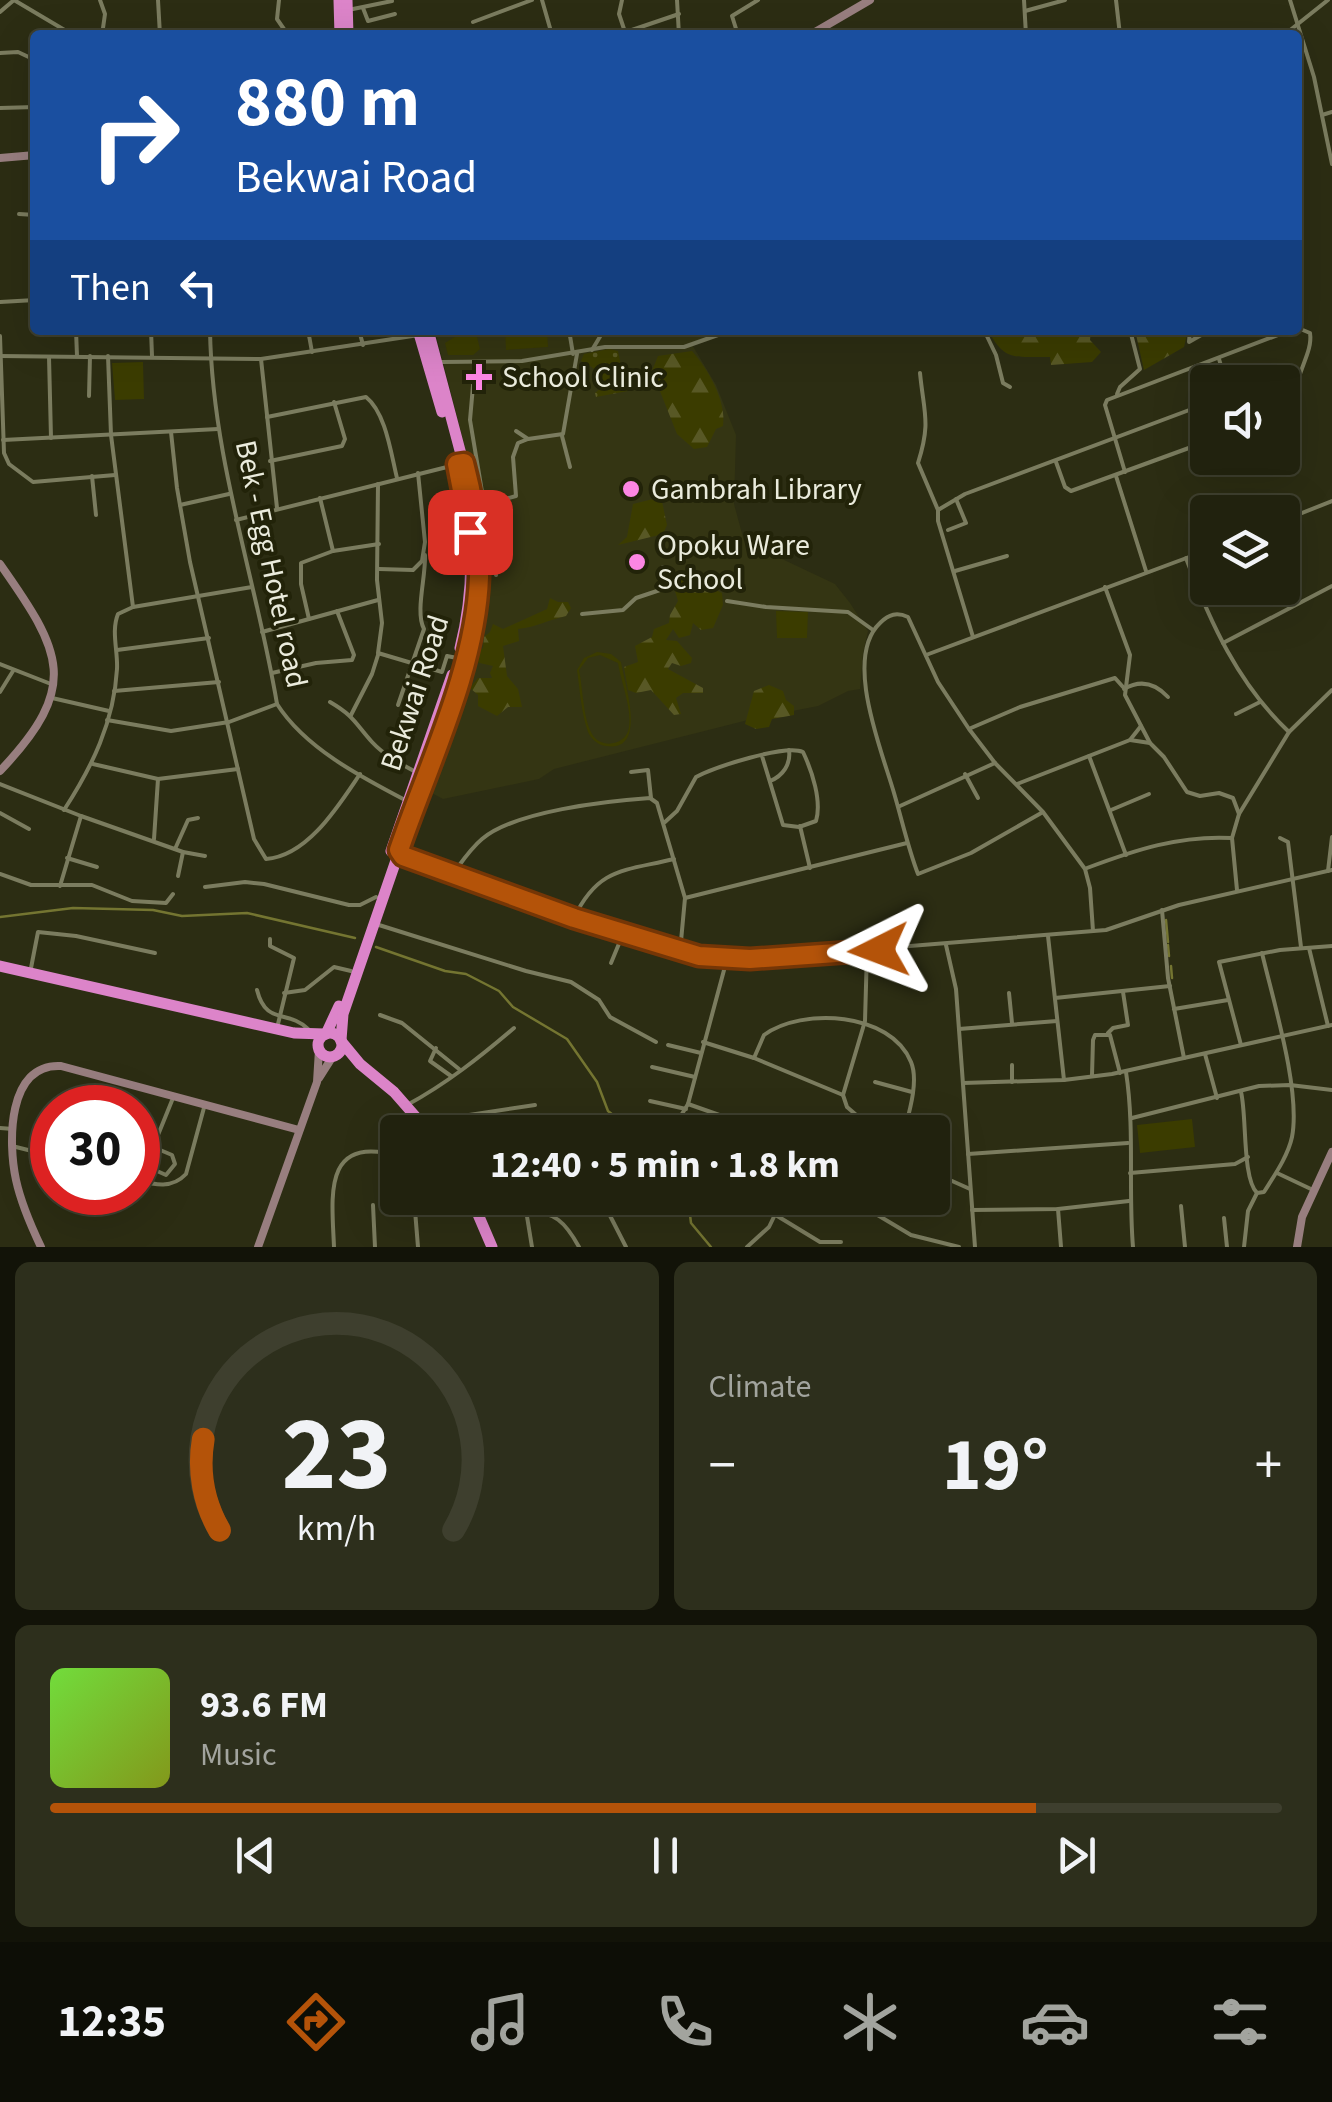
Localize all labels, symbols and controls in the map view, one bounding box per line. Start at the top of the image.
text: 880 m [235,53,420,153]
icon: right [70,70,200,200]
text: Bekwai Road [235,146,477,210]
icon: left [171,260,226,315]
text: Then [70,261,151,315]
place label: School Clinic [502,356,664,399]
marker: School Clinic [466,364,492,390]
map controls [1190,365,1300,605]
button: sound [1190,365,1300,475]
street label: Bek - Egg Hotel road [224,436,318,692]
place label: Gambrah Library [651,468,862,511]
marker: Gambrah Library [620,478,642,500]
pin [428,490,513,575]
button: layers [1190,495,1300,605]
icon: arrive [443,505,498,560]
place label: Opoku Ware School [657,524,810,601]
marker: Opoku Ware School [626,551,648,573]
street label: Bekwai Road [370,610,460,776]
position arrow [827,898,931,1002]
speed limit sign: 30 [30,1085,160,1215]
text: 12:40 · 5 min · 1.8 km [490,1138,840,1192]
text: Climate [709,1364,811,1410]
text: 23 [282,1382,392,1530]
text: 19° [942,1412,1049,1519]
text: − [709,1427,736,1505]
text: + [1255,1427,1282,1505]
text: km/h [297,1503,376,1554]
text: 93.6 FM [200,1678,328,1732]
text: Music [200,1732,277,1778]
icon: previous [228,1828,283,1883]
icon: pause [638,1828,693,1883]
icon: next [1049,1828,1104,1883]
icon: directions [281,1987,351,2057]
icon: music [465,1987,535,2057]
icon: phone [650,1987,720,2057]
icon: climate [835,1987,905,2057]
icon: car [1020,1987,1090,2057]
icon: filters [1205,1987,1275,2057]
text: 12:35 [57,1990,166,2054]

